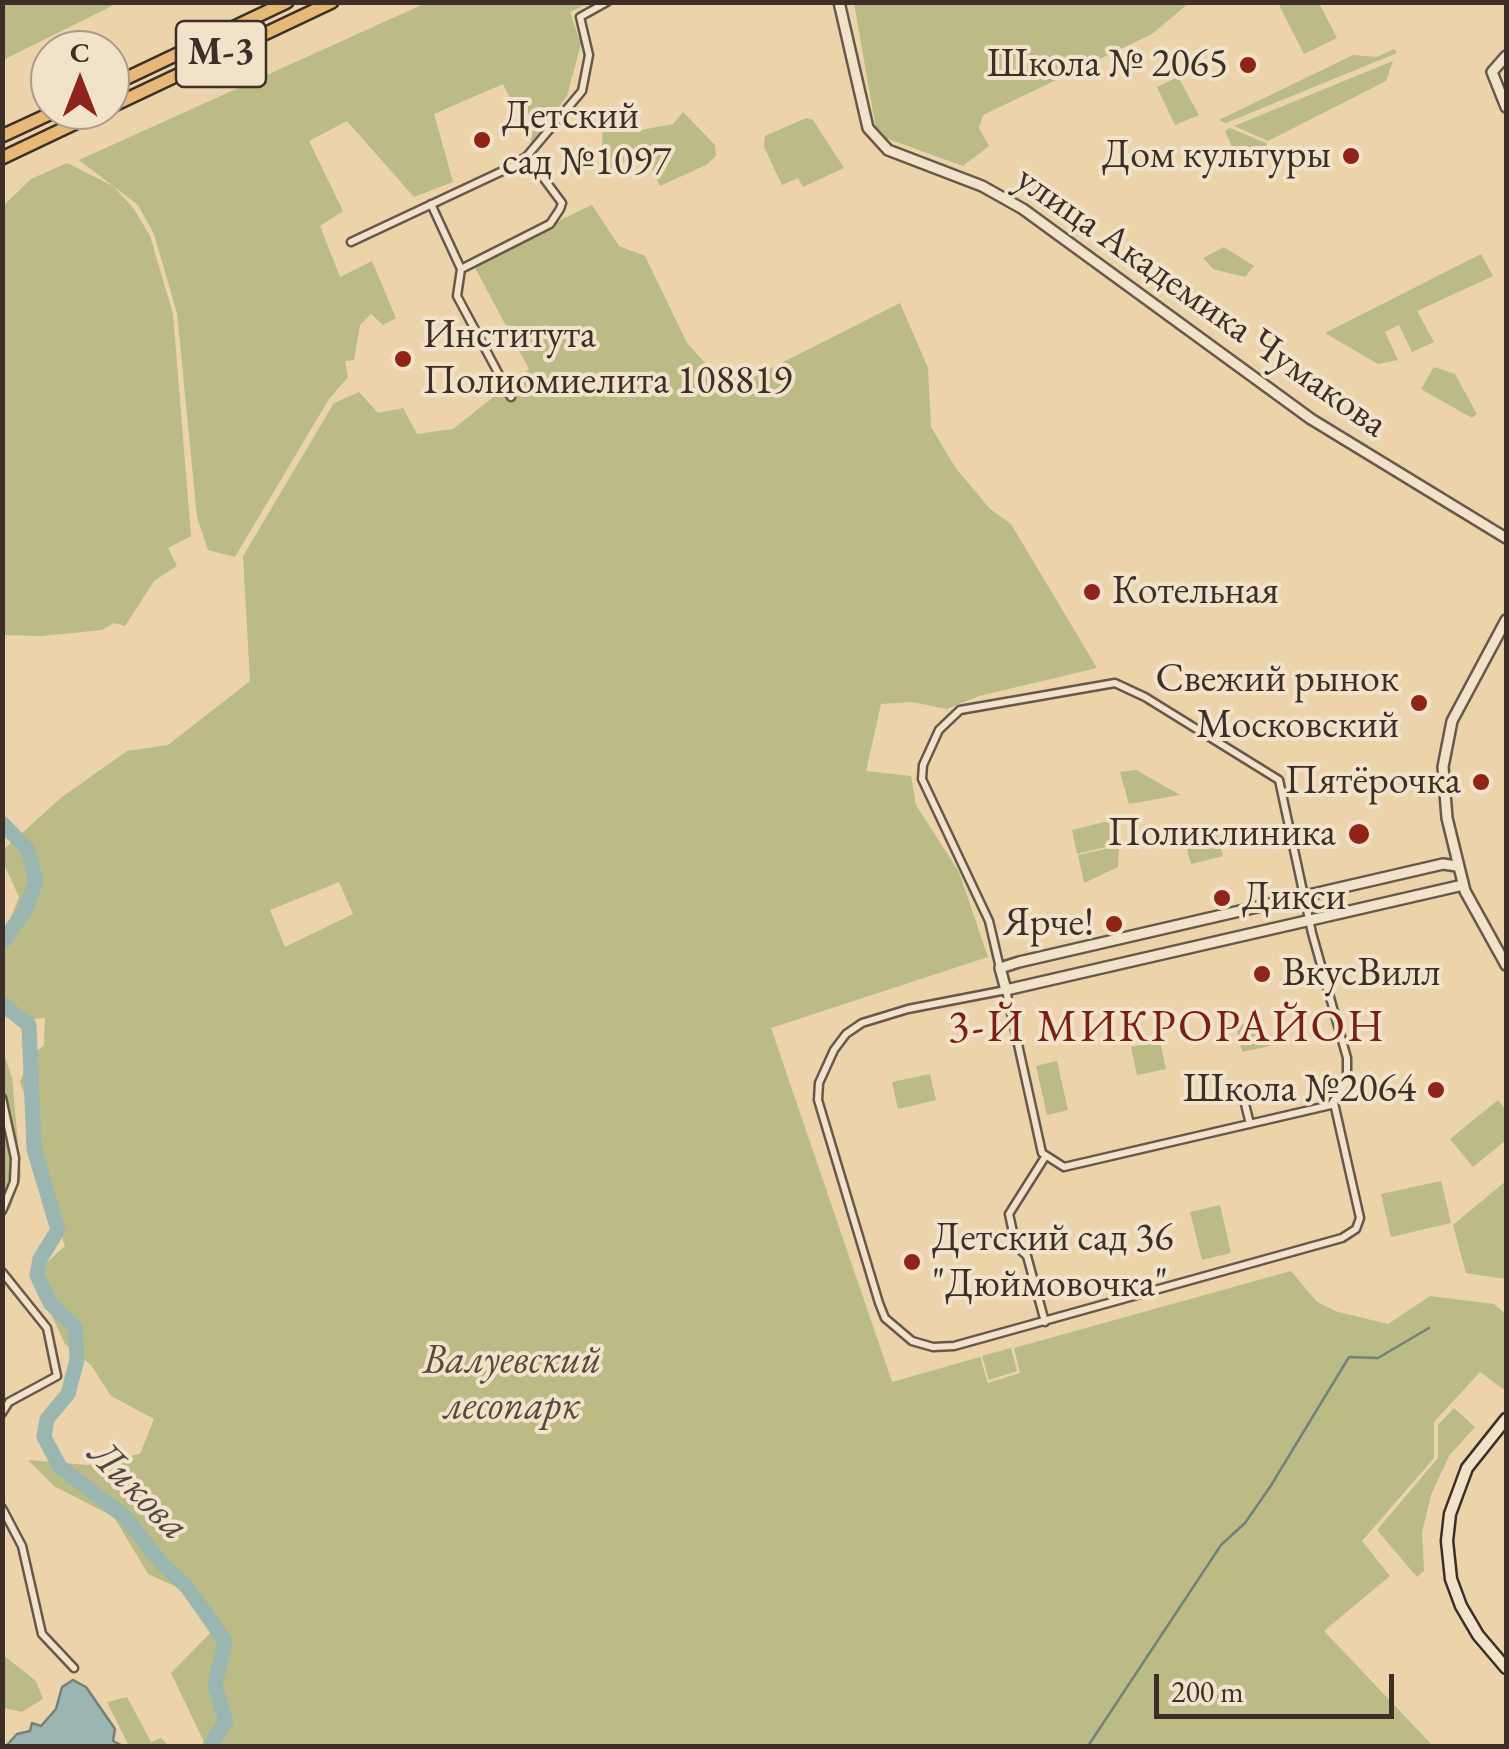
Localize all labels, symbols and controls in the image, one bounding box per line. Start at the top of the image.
road number: М-3 [176,21,266,87]
north arrow [30,30,130,130]
text: С [70,34,90,70]
place label: Школа № 2065 [987,41,1228,89]
marker: Школа № 2065 [1237,54,1259,76]
place label: Детский сад №1097 [502,93,671,187]
marker: Детский сад №1097 [471,129,493,151]
place label: Дом культуры [1102,132,1331,180]
marker: Дом культуры [1340,145,1362,167]
street label: улица Академика Чумакова [1006,155,1396,449]
place label: Института Полиомиелита 108819 [423,312,792,406]
marker: Института Полиомиелита 108819 [392,348,414,370]
place label: Котельная [1112,568,1279,616]
marker: Котельная [1081,581,1103,603]
place label: Свежий рынок Московский [1155,656,1399,750]
marker: Свежий рынок Московский [1408,692,1430,714]
place label: Пятёрочка [1285,758,1461,806]
marker: Пятёрочка [1470,771,1492,793]
place label: Поликлиника [1108,810,1336,858]
marker: Поликлиника [1346,821,1372,847]
place label: Дикси [1242,874,1346,922]
marker: Дикси [1211,887,1233,909]
place label: Ярче! [1003,900,1094,948]
marker: Ярче! [1103,913,1125,935]
place label: ВкусВилл [1282,950,1440,998]
marker: ВкусВилл [1251,963,1273,985]
district label: 3-Й МИКРОРАЙОН [948,1002,1386,1056]
place label: Школа №2064 [1183,1066,1416,1114]
marker: Школа №2064 [1425,1079,1447,1101]
place label: Детский сад 36 "Дюймовочка" [932,1215,1173,1309]
marker: Детский сад 36 "Дюймовочка" [901,1251,923,1273]
park label: Валуевский лесопарк [423,1337,601,1431]
water label: Ликова [77,1430,199,1552]
scale bar [1159,1654,1399,1716]
text: 200 m [1171,1672,1244,1711]

